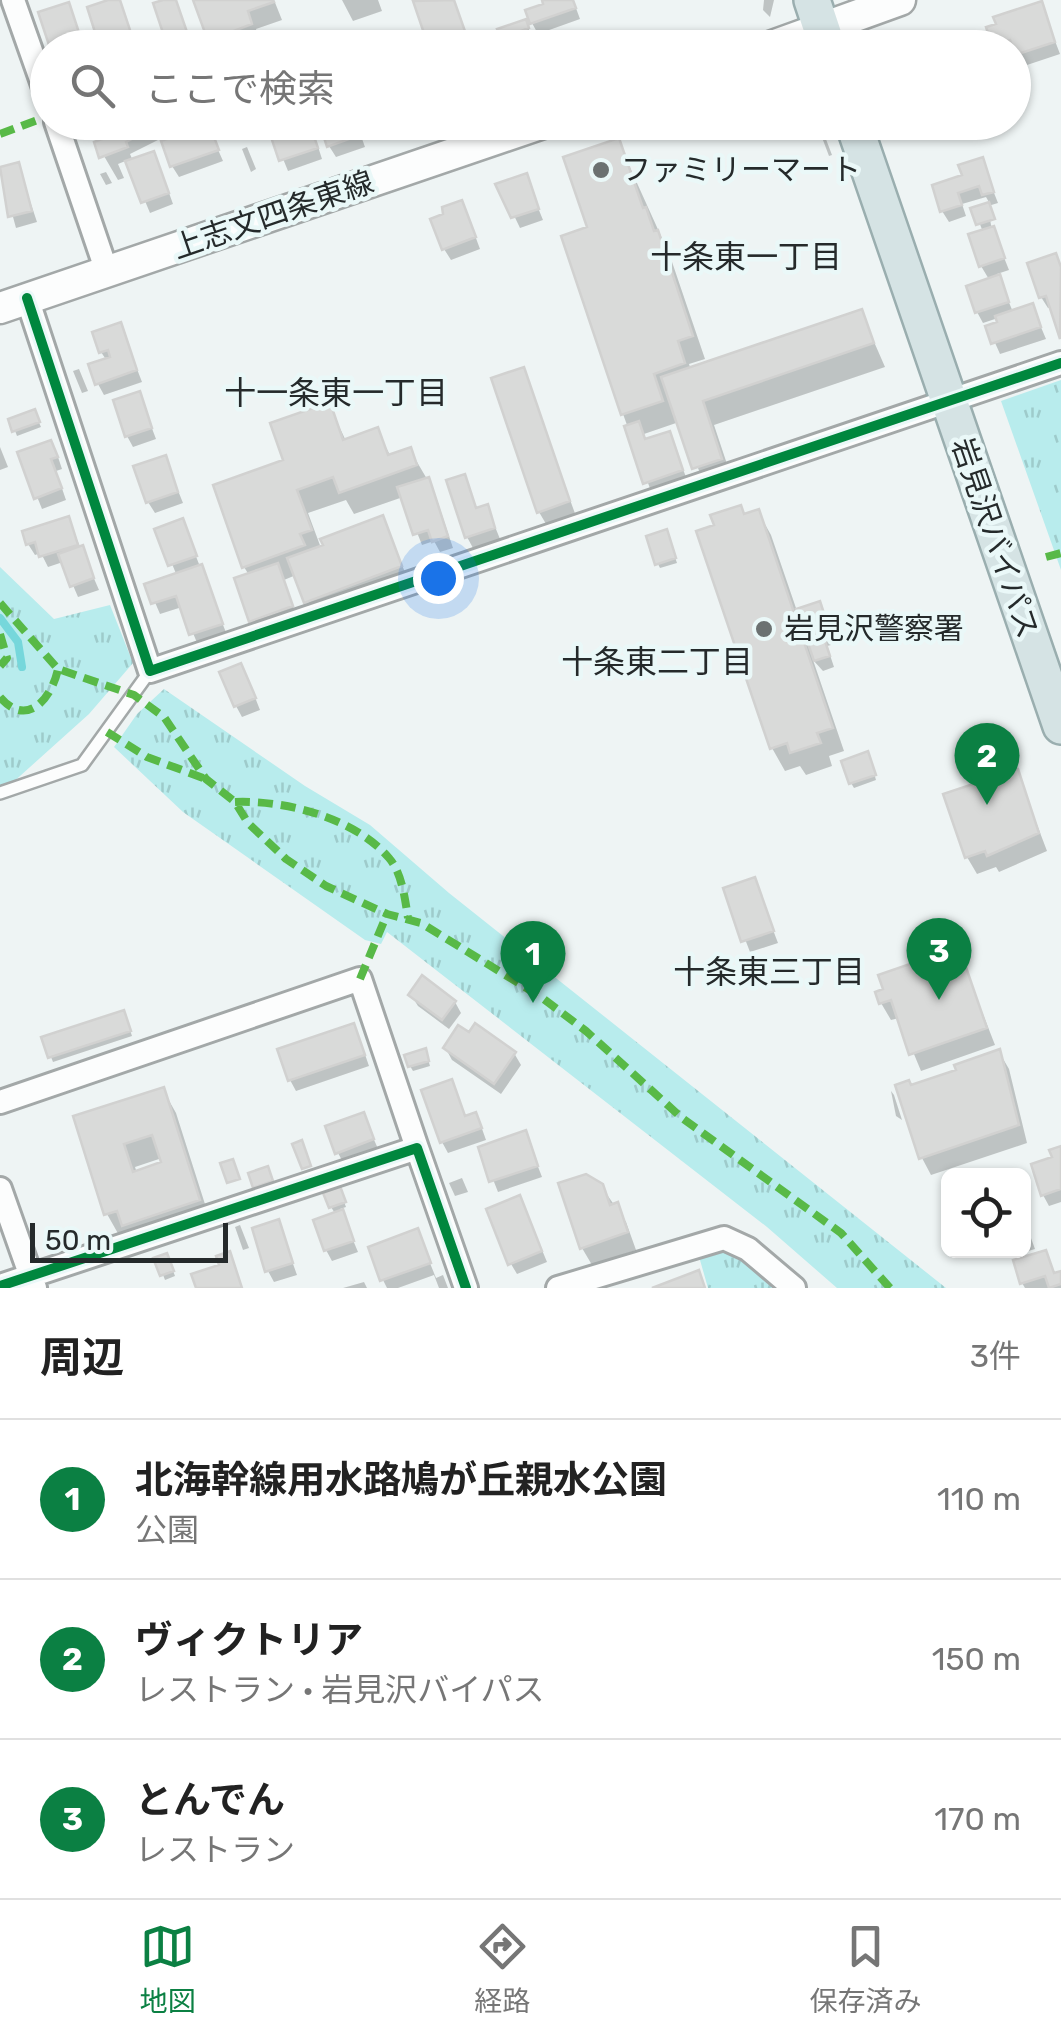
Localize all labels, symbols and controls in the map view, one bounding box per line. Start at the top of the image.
search box [30,30,1031,140]
icon: search [65,58,120,113]
text: ここで検索 [145,66,335,112]
place label: ファミリーマート [621,152,861,188]
marker: ファミリーマート [590,159,612,181]
street label: 上志文四条東線 [168,164,378,266]
district label: 十条東一丁目 [650,238,842,276]
district label: 十一条東一丁目 [224,374,448,412]
street label: 岩見沢バイパス [944,433,1046,643]
your location [413,553,464,604]
place label: 岩見沢警察署 [784,611,964,647]
marker: 岩見沢警察署 [753,618,775,640]
district label: 十条東二丁目 [561,643,753,681]
pin: 2 [954,722,1020,805]
pin: 3 [906,918,972,1000]
pin: 1 [500,920,566,1003]
district label: 十条東三丁目 [673,953,865,991]
map controls [941,1168,1031,1258]
button: locate [941,1168,1031,1258]
scale bar [30,1218,228,1262]
text: 50 m [45,1224,111,1257]
text: 周辺 [40,1333,124,1383]
text: 3件 [970,1337,1021,1375]
text: 北海幹線用水路鳩が丘親水公園 [135,1457,667,1503]
text: 1 [65,1480,80,1518]
text: 110 m [937,1480,1021,1518]
text: 公園 [135,1511,199,1549]
text: ヴィクトリア [135,1617,363,1663]
text: 2 [62,1640,83,1678]
text: 150 m [932,1640,1021,1678]
text: レストラン · 岩見沢バイパス [135,1671,545,1709]
text: とんでん [135,1777,285,1823]
text: 3 [62,1800,83,1838]
text: 170 m [934,1800,1021,1838]
text: レストラン [135,1831,295,1869]
tab: 地図 [139,1919,196,2019]
tab: 経路 [474,1919,531,2019]
tab: 保存済み [809,1919,922,2019]

